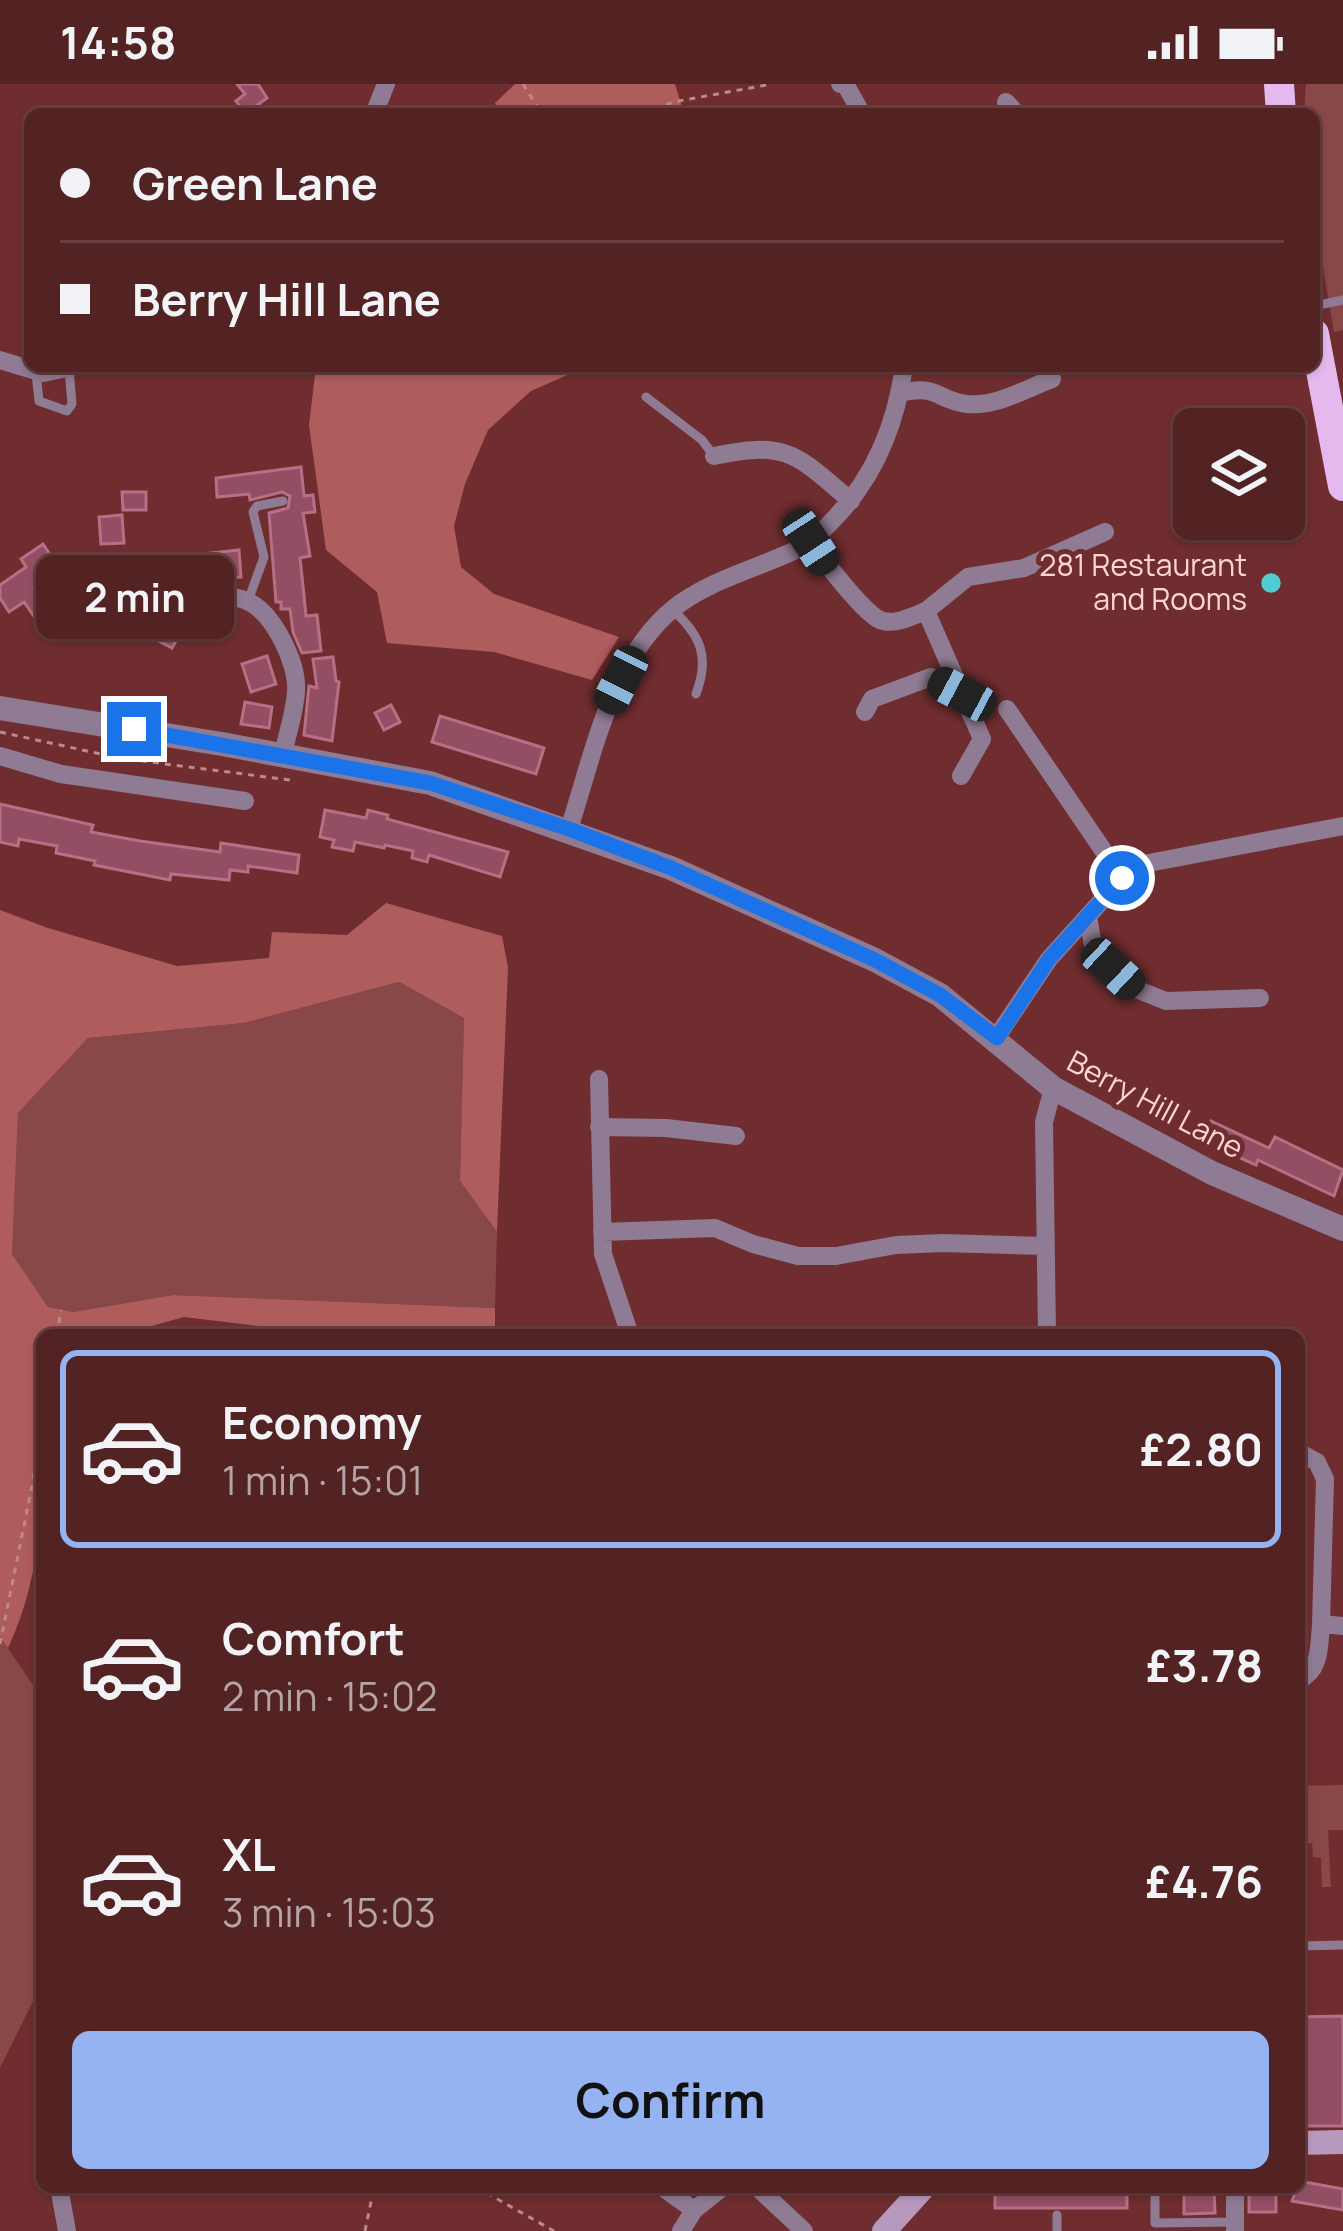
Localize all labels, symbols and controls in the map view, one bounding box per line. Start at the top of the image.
text: 14:58 [60,11,176,73]
text: Green Lane [132,152,378,214]
text: Berry Hill Lane [132,268,441,330]
map controls [1173,408,1305,540]
button: layers [1173,408,1305,540]
car [776,502,846,582]
place label: 281 Restaurant and Rooms [1039,544,1247,619]
callout: 2 min [35,555,233,639]
text: 2 min [84,570,186,624]
marker: 281 Restaurant and Rooms [1258,570,1284,596]
car [589,640,653,720]
car [922,661,1002,727]
route end [107,702,161,756]
route start [1095,851,1149,905]
car [1074,931,1152,1007]
street label: Berry Hill Lane [1060,1040,1251,1167]
text: Economy [222,1391,422,1453]
icon: car [78,1395,186,1503]
text: £2.80 [1140,1418,1263,1480]
text: 1 min · 15:01 [222,1453,423,1507]
text: Comfort [222,1607,405,1669]
icon: car [78,1611,186,1719]
text: £3.78 [1146,1634,1263,1696]
text: 2 min · 15:02 [222,1669,437,1723]
text: XL [222,1823,276,1885]
icon: car [78,1827,186,1935]
text: £4.76 [1145,1850,1263,1912]
text: 3 min · 15:03 [222,1885,436,1939]
button: Confirm [72,2031,1269,2169]

